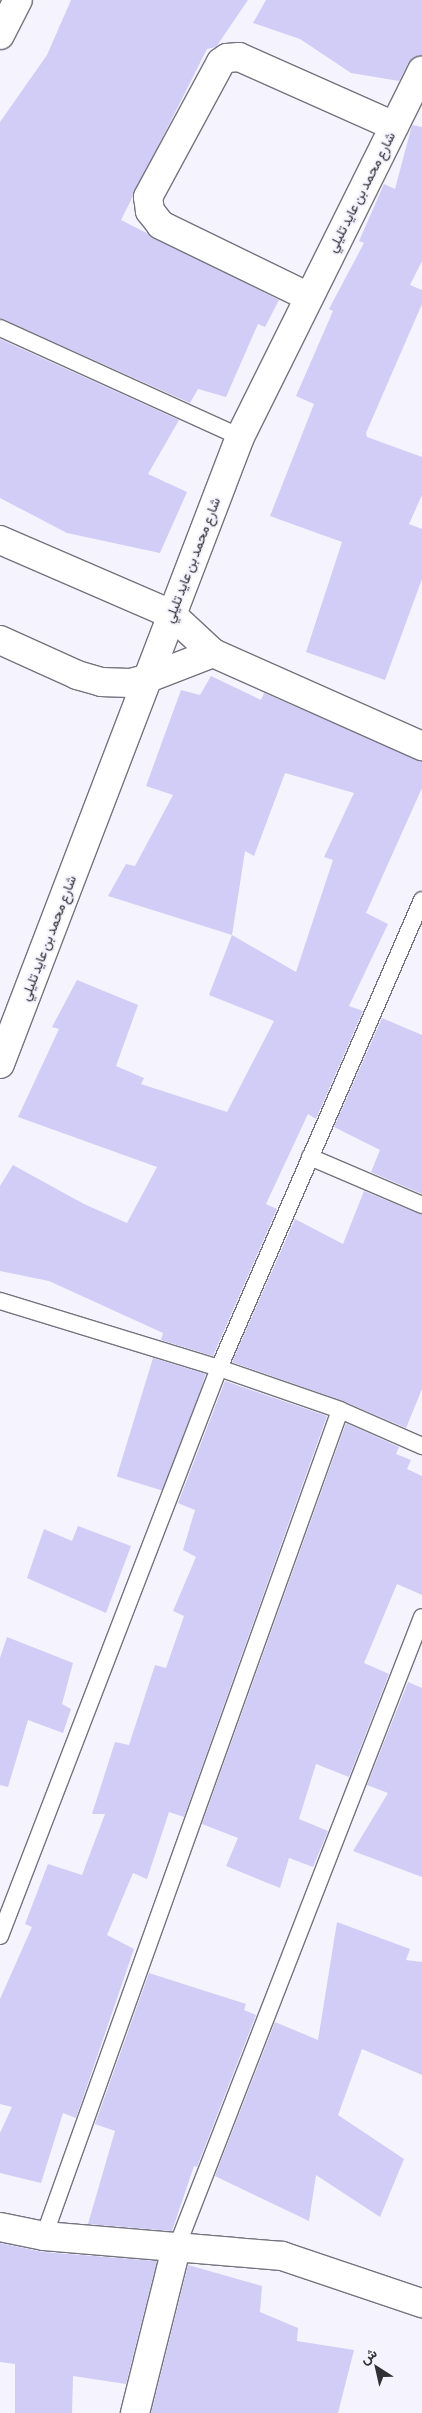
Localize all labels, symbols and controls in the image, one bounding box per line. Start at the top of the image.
street label: شارع محمد بن عايد تليلي [323,129,399,255]
street label: شارع محمد بن عايد تليلي [160,495,224,625]
street label: شارع محمد بن عايد تليلي [16,873,80,1003]
north arrow [352,2343,402,2393]
text: ش [357,2344,380,2367]

